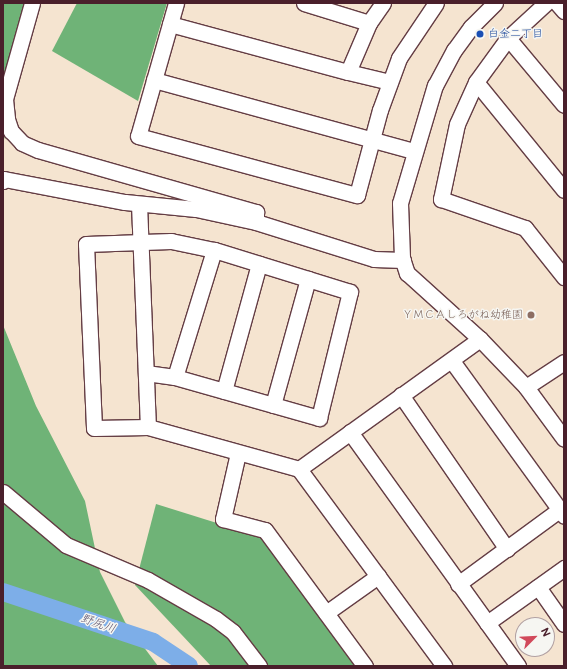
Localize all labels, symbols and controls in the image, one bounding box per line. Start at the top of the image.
place label: 白金二丁目 [488,27,543,41]
marker: 白金二丁目 [475,29,485,39]
place label: ＹＭＣＡしろがね幼稚園 [402,308,523,322]
marker: ＹＭＣＡしろがね幼稚園 [526,310,536,320]
water label: 野尻川 [79,611,117,637]
north arrow [515,617,555,657]
text: N [538,626,553,639]

